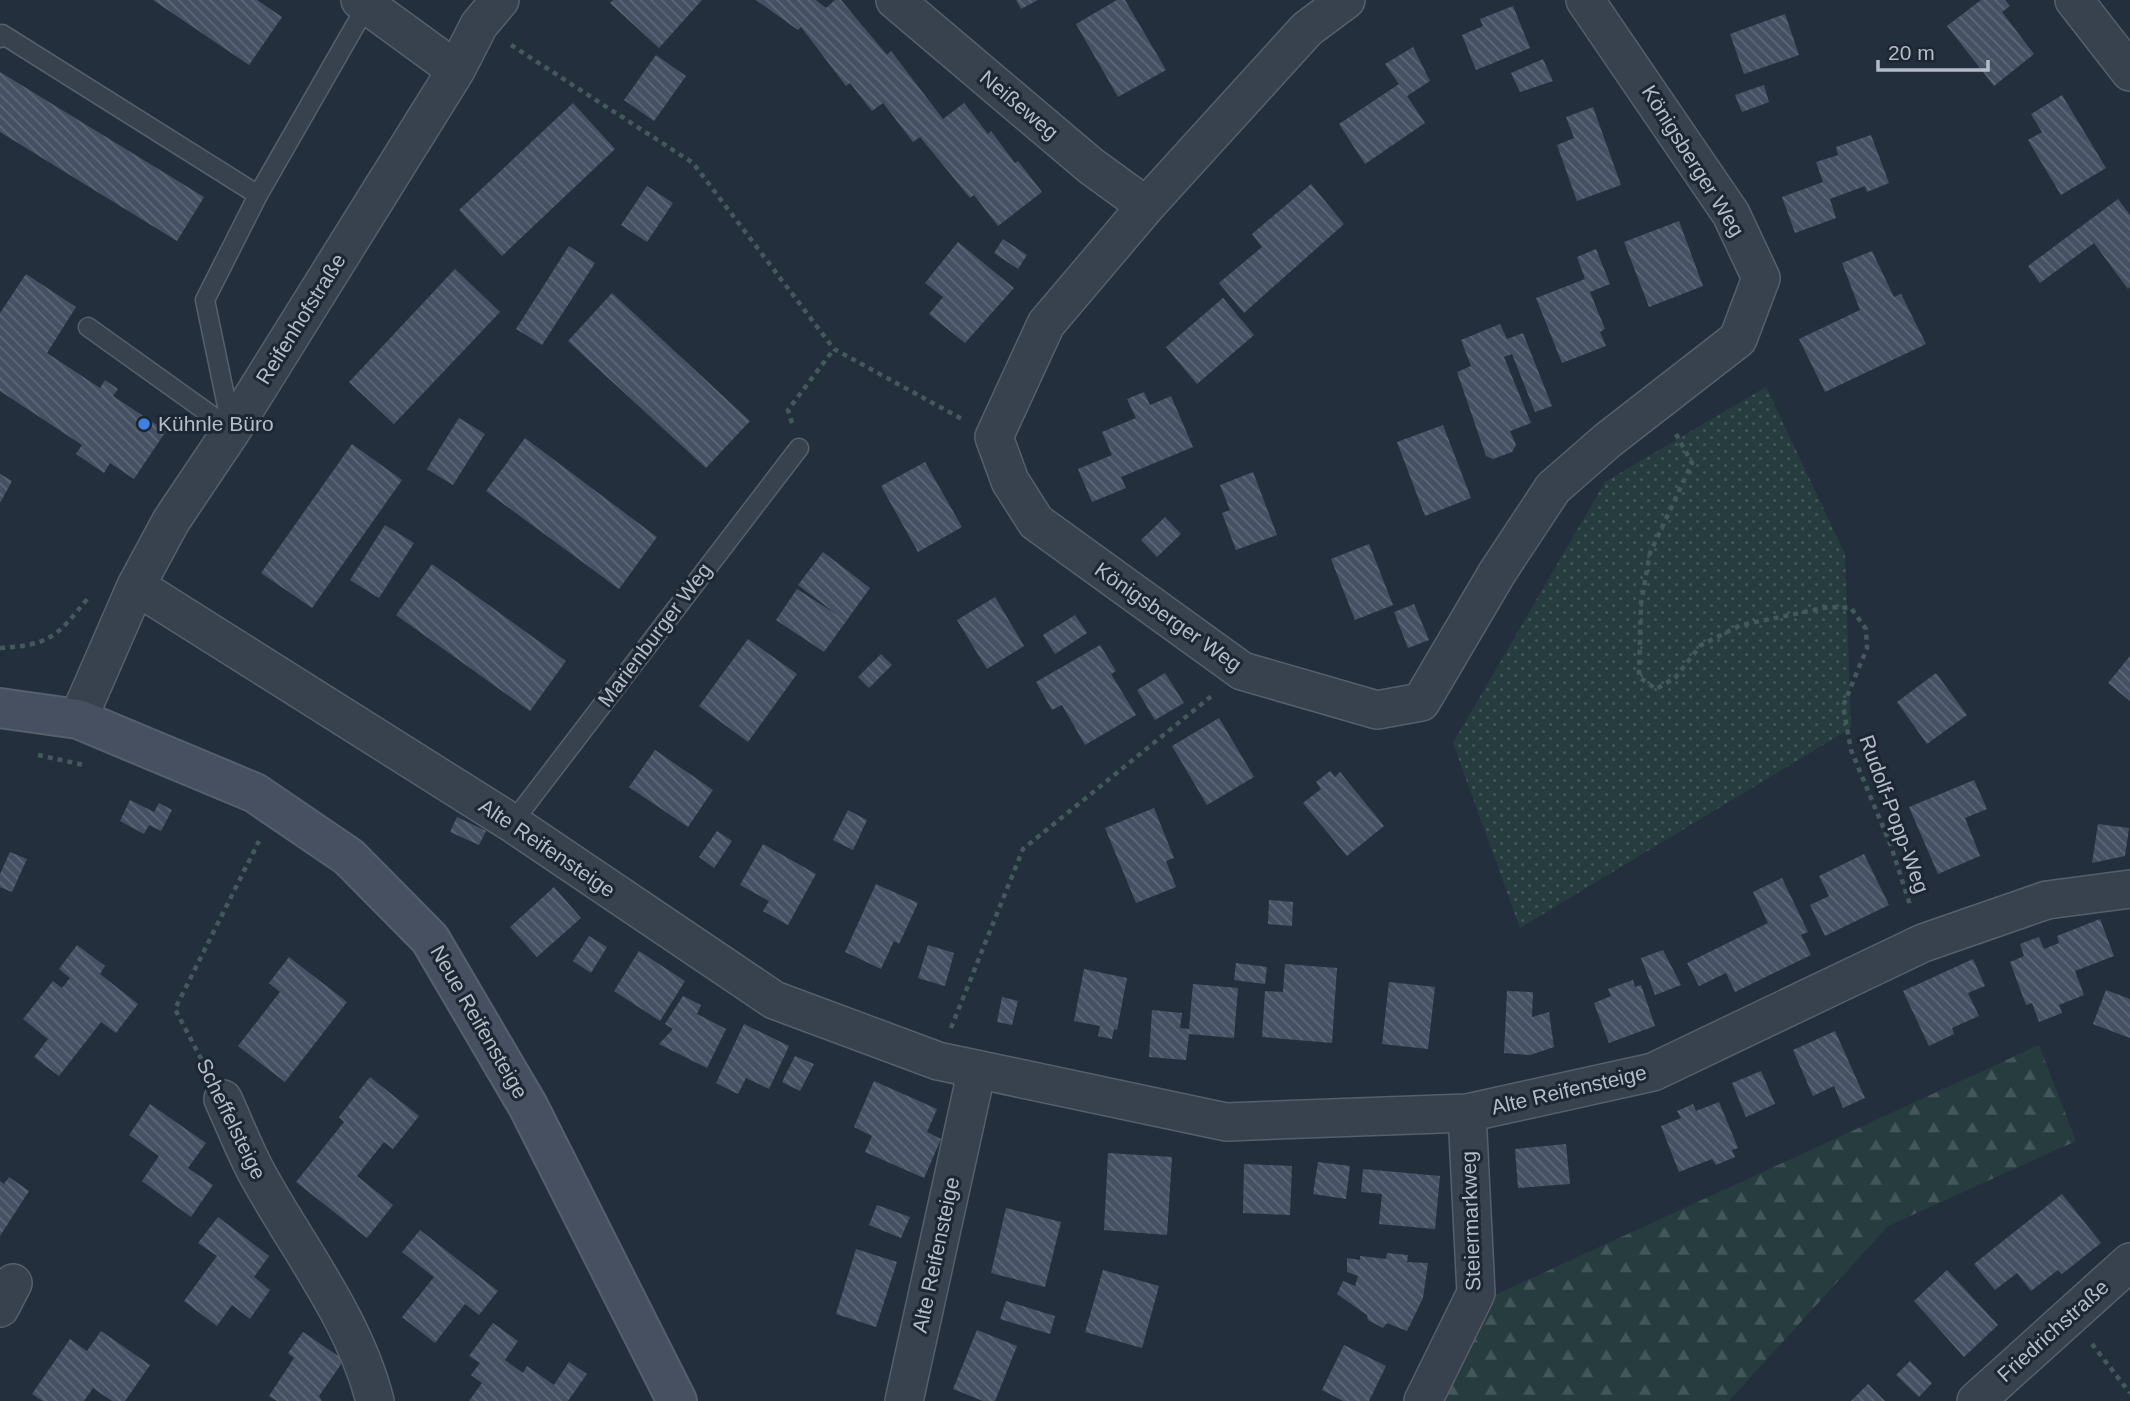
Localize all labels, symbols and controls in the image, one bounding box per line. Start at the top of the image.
scale bar [1878,28,1988,72]
text: 20 m [1888,41,1935,64]
street label: Neißeweg [976,65,1063,144]
street label: Königsberger Weg [1638,81,1749,240]
street label: Reifenhofstraße [251,249,350,388]
place label: Kühnle Büro [158,412,274,435]
marker: Kühnle Büro [136,416,152,432]
street label: Königsberger Weg [1091,557,1246,676]
street label: Marienburger Weg [593,558,716,711]
street label: Rudolf-Popp-Weg [1855,732,1934,896]
street label: Alte Reifensteige [475,794,620,902]
street label: Neue Reifensteige [426,941,533,1102]
street label: Scheffelsteige [192,1055,271,1183]
street label: Alte Reifensteige [1489,1060,1649,1119]
street label: Steiermarkweg [1457,1151,1484,1291]
street label: Alte Reifensteige [908,1175,963,1335]
street label: Friedrichstraße [1993,1275,2113,1386]

